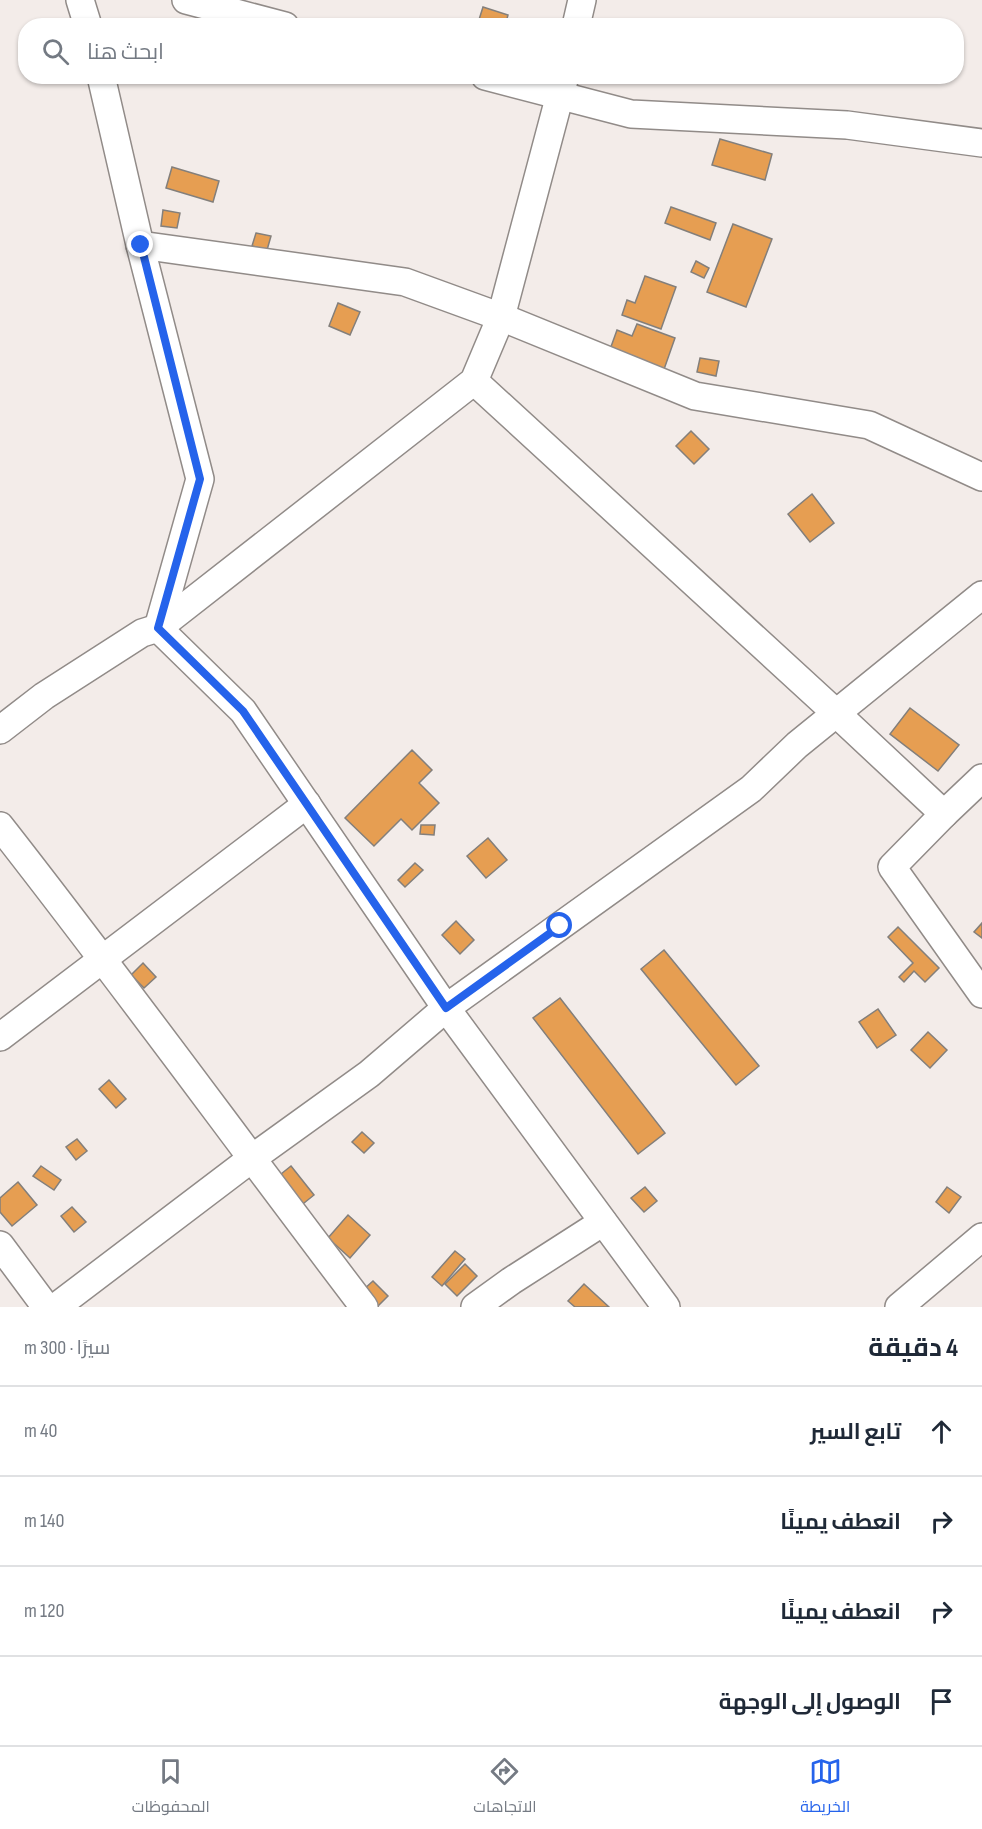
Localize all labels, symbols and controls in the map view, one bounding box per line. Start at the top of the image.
search box [18,18,964,84]
icon: search [39,35,72,68]
text: ابحث هنا [87,39,164,66]
route end [127,231,153,257]
route start [546,912,572,938]
text: 4 دقيقة [868,1333,958,1364]
text: سيرًا · 300 m [24,1336,110,1360]
icon: ahead [925,1415,958,1448]
text: 40 m [24,1419,57,1443]
text: تابع السير [810,1419,901,1446]
icon: right [925,1505,958,1538]
text: 140 m [24,1509,64,1533]
text: انعطف يمينًا [780,1509,901,1536]
icon: right [925,1595,958,1628]
text: 120 m [24,1599,64,1623]
text: انعطف يمينًا [780,1599,901,1626]
icon: arrive [925,1685,958,1718]
text: الوصول إلى الوجهة [719,1689,901,1716]
tab: المحفوظات [132,1755,210,1821]
tab: الاتجاهات [473,1755,537,1821]
tab: الخريطة [800,1755,850,1821]

